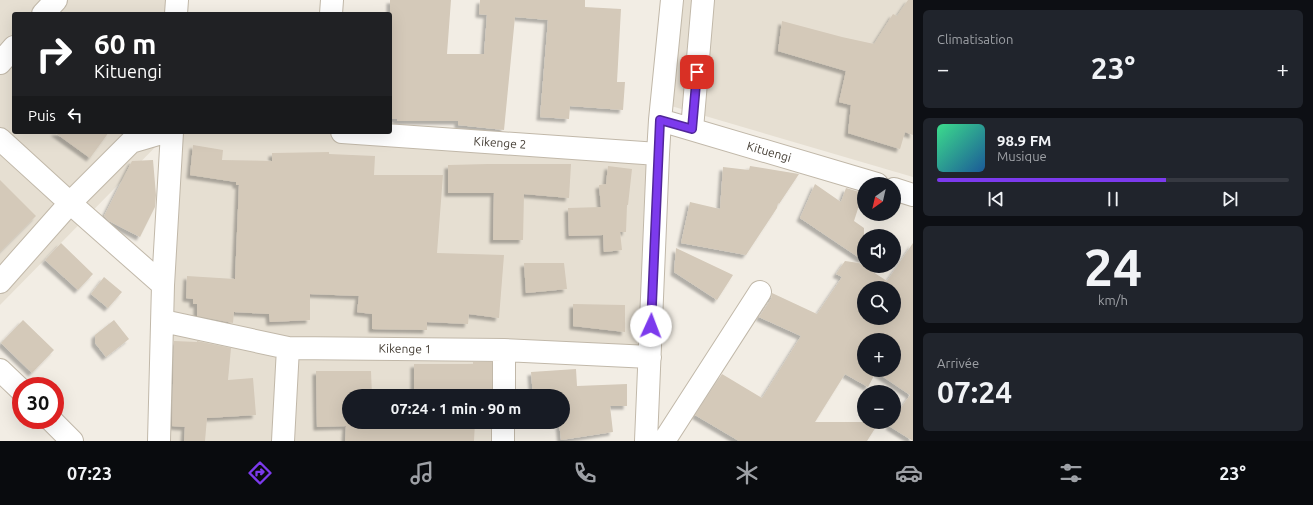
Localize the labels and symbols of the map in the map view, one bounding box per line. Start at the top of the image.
pin [680,55,714,89]
street label: Kikenge 2 [473,134,527,151]
street label: Kituengi [746,139,793,164]
north arrow [857,177,901,221]
position arrow [630,305,672,347]
street label: Kikenge 1 [378,342,432,355]
speed limit sign: 30 [12,377,64,429]

